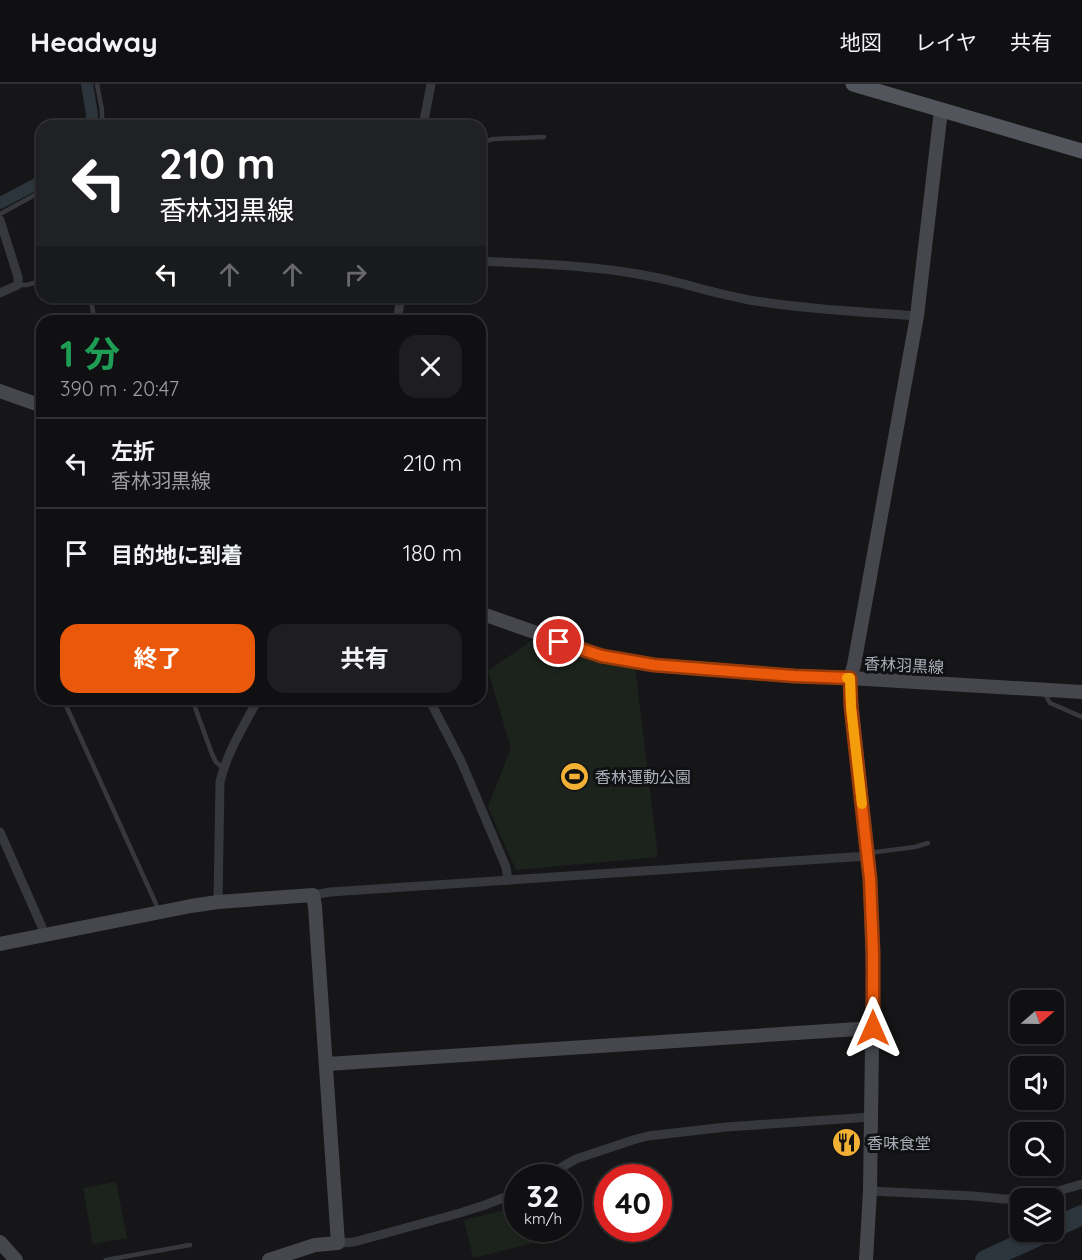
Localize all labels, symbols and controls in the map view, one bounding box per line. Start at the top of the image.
text: Headway [30,24,158,59]
text: 地図 [840,29,882,55]
text: レイヤ [915,29,977,55]
text: 共有 [1010,29,1052,55]
text: 210 m [159,137,276,190]
icon: left [60,144,138,222]
text: 香林羽黒線 [159,193,294,227]
icon: left [150,258,183,291]
icon: ahead [213,258,246,291]
icon: ahead [276,258,309,291]
icon: right [339,258,372,291]
text: 1 分 [60,331,120,376]
button: close [399,335,462,398]
text: 390 m · 20:47 [60,376,179,401]
text: 左折 [111,437,155,465]
icon: left [60,447,93,480]
text: 210 m [403,449,462,477]
text: 香林羽黒線 [111,468,211,493]
icon: arrive [60,537,93,570]
text: 180 m [403,539,462,567]
text: 目的地に到着 [111,541,243,569]
pin [533,616,584,667]
button: 終了 [60,624,255,693]
button: 共有 [267,624,462,693]
icon: arrive [542,625,575,658]
street label: 香林羽黒線 [864,653,944,677]
sports icon: 香林運動公園 [558,761,590,793]
place label: 香林運動公園 [595,767,691,787]
north arrow [1010,990,1064,1044]
map controls [1010,990,1064,1242]
position arrow [841,996,905,1060]
button: sound [1010,1056,1064,1110]
button: search [1010,1122,1064,1176]
restaurant icon: 香味食堂 [830,1127,862,1159]
place label: 香味食堂 [867,1133,931,1153]
speed limit sign: 40 [594,1164,672,1242]
text: 32 [526,1177,560,1215]
button: layers [1010,1188,1064,1242]
text: km/h [524,1209,562,1228]

